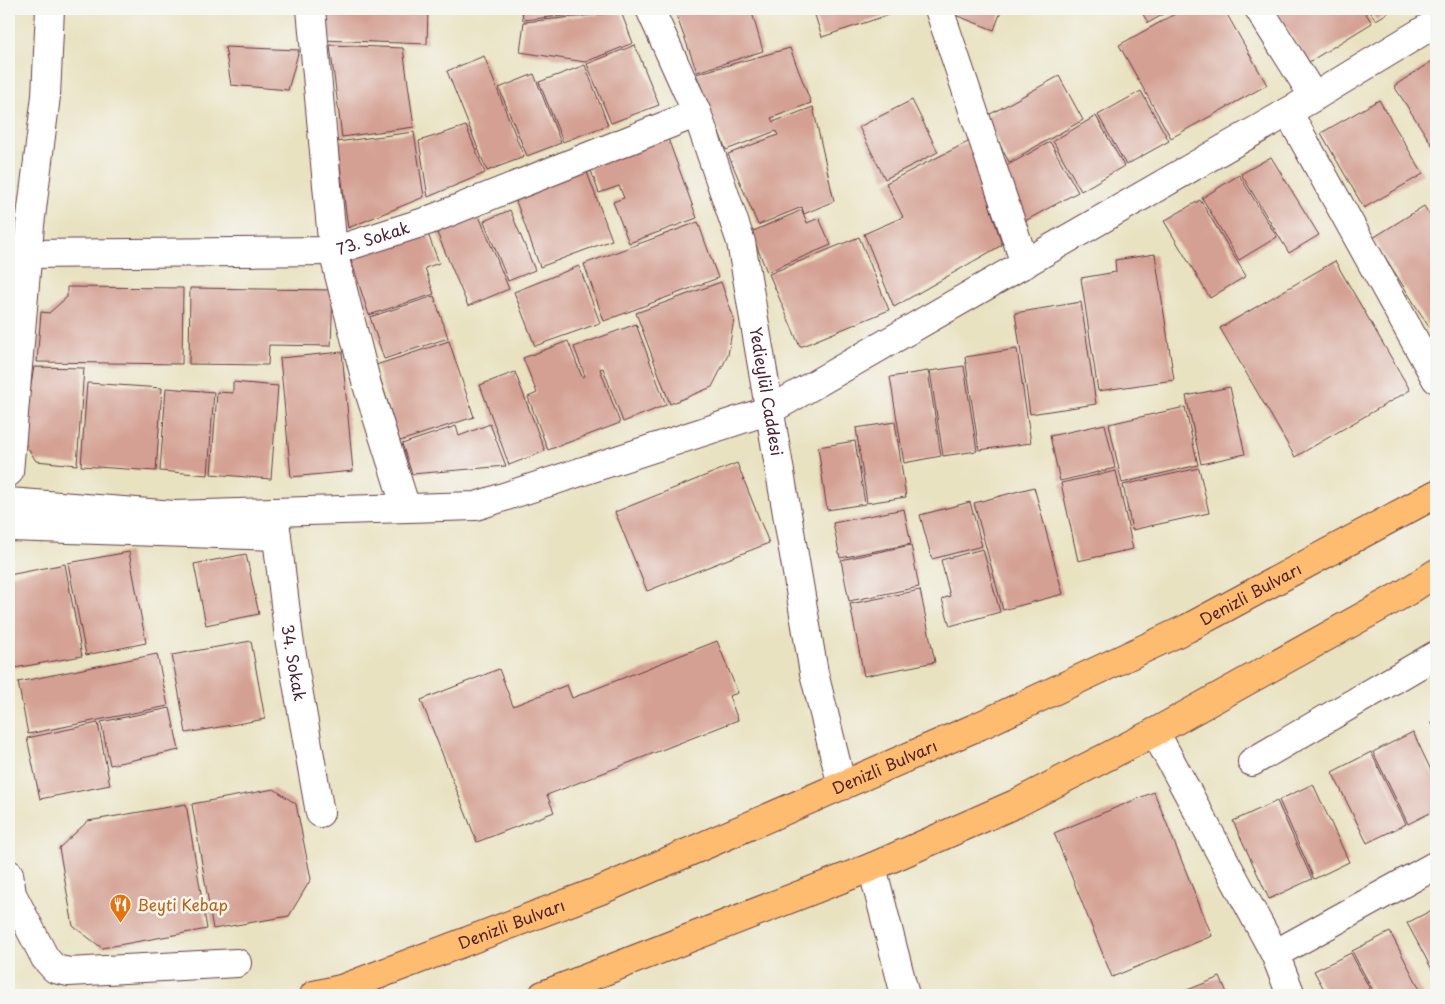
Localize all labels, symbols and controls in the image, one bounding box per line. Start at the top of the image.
street label: 73. Sokak [333,214,412,260]
street label: Yedieylül Caddesi [745,325,790,457]
street label: Denizli Bulvarı [1195,556,1305,631]
street label: 34. Sokak [276,623,313,703]
street label: Denizli Bulvarı [828,733,941,800]
place label: Beyti Kebap [137,892,228,916]
street label: Denizli Bulvarı [454,892,568,954]
restaurant icon: Beyti Kebap [109,893,133,924]

